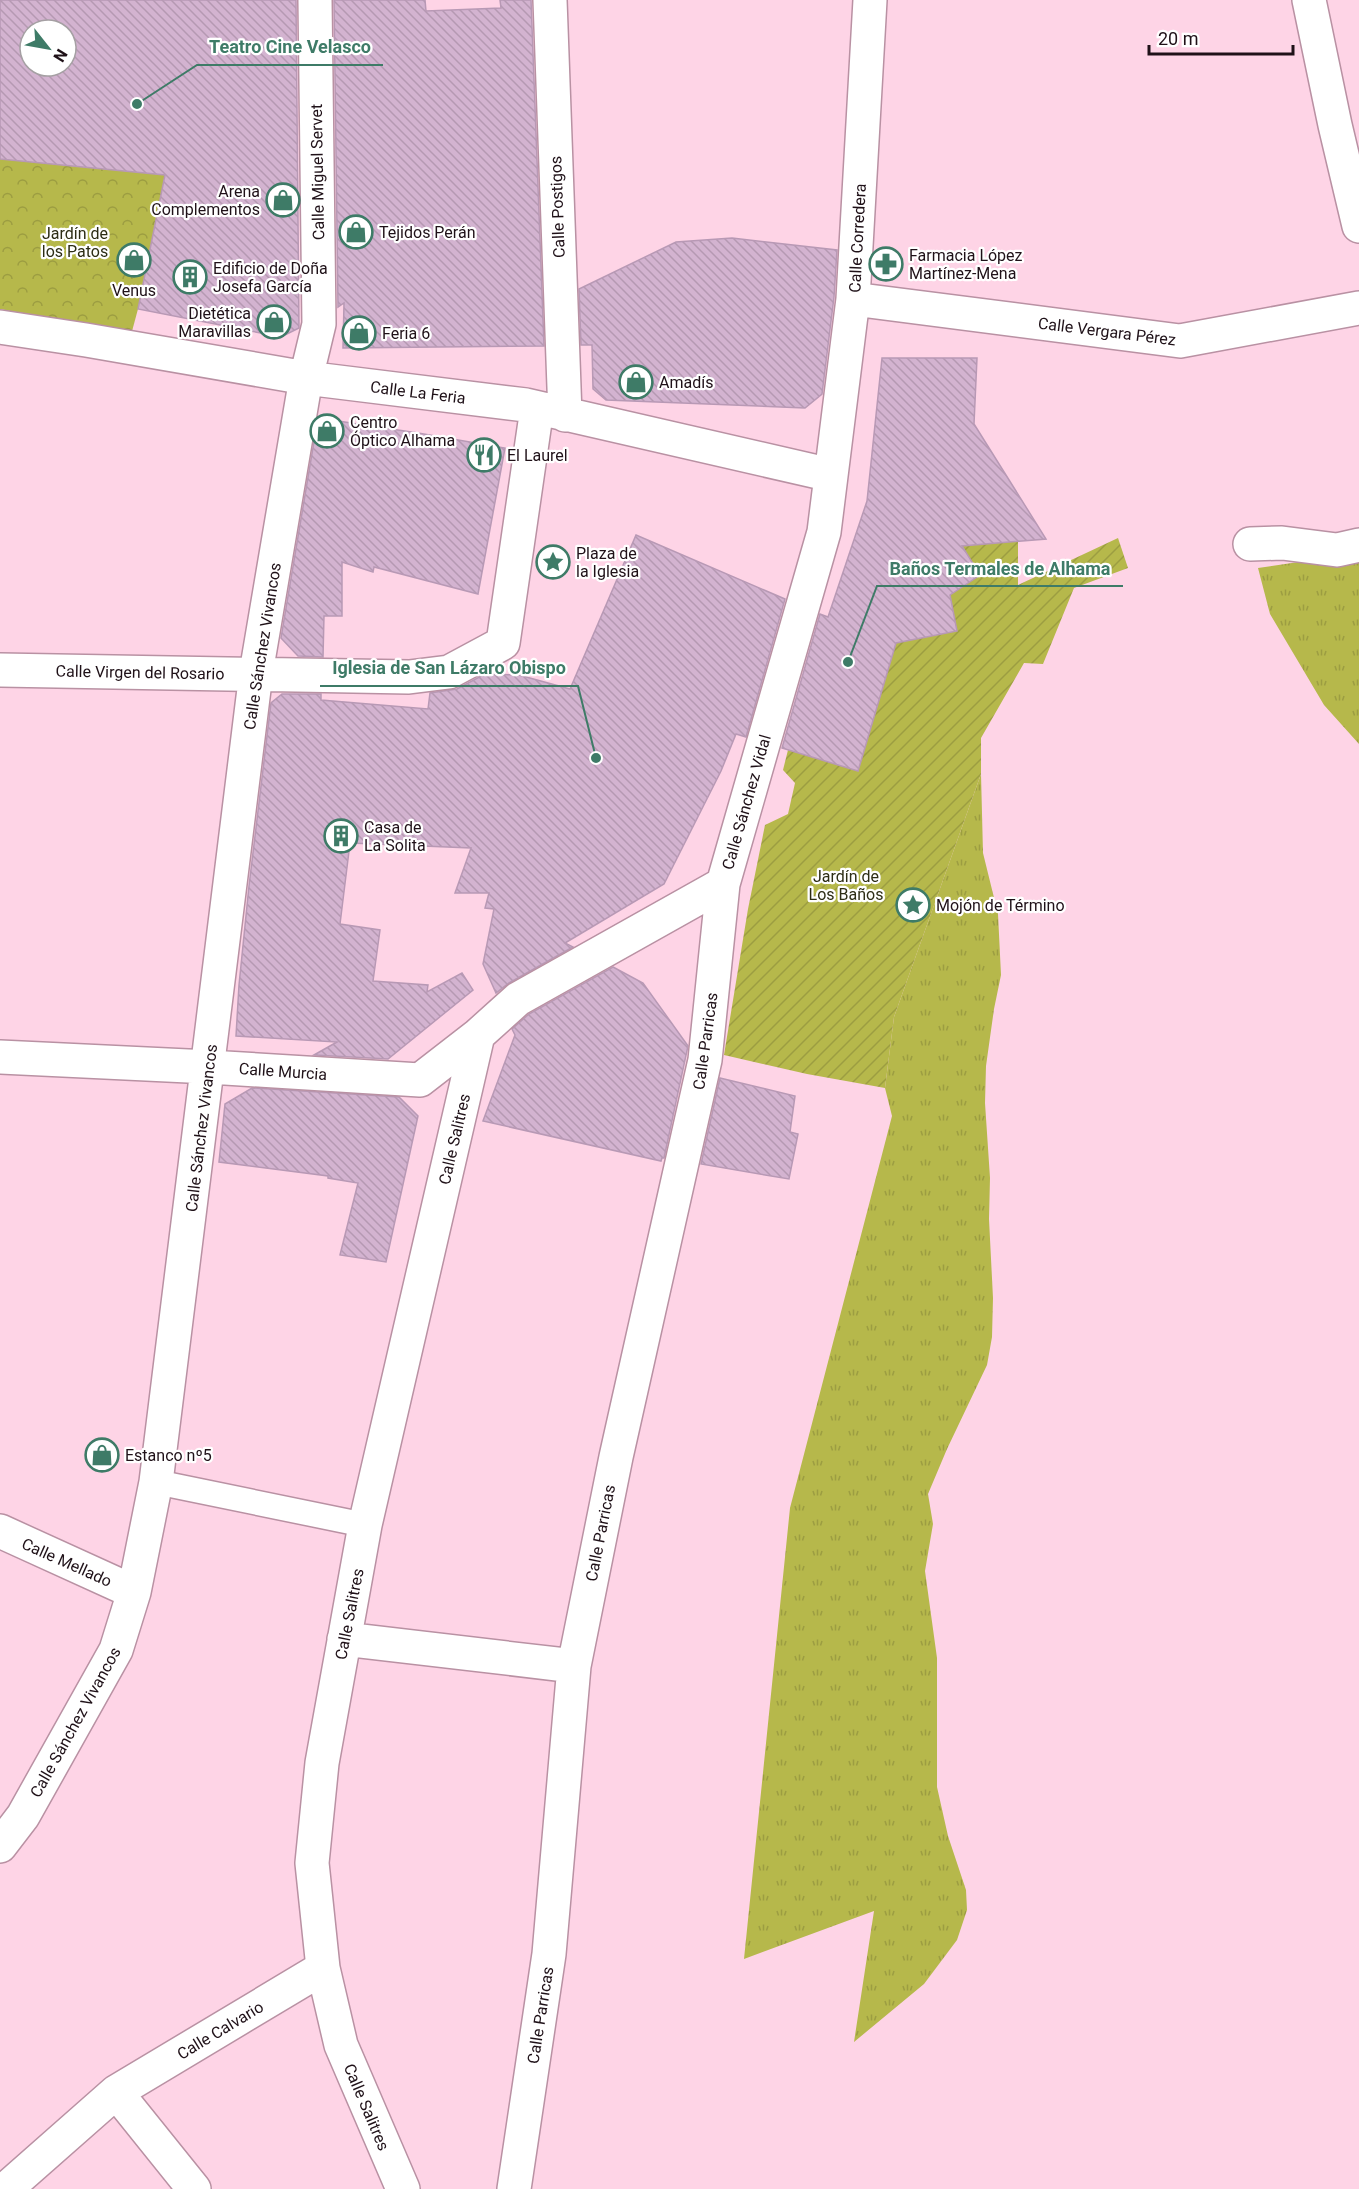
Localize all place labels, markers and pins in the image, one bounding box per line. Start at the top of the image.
callout: Teatro Cine Velasco [197,29,383,65]
place label: Arena Complementos [151,182,260,219]
shop icon: Arena Complementos [265,182,301,218]
shop icon: Tejidos Perán [338,214,374,250]
place label: Tejidos Perán [379,223,475,242]
shop icon: Venus [116,242,152,278]
pharmacy icon: Farmacia López Martínez-Mena [868,246,904,282]
place label: Farmacia López Martínez-Mena [909,246,1023,283]
building icon: Edificio de Doña Josefa García [172,259,208,295]
place label: Edificio de Doña Josefa García [213,259,328,296]
place label: Venus [112,281,156,300]
place label: Dietética Maravillas [178,304,251,341]
shop icon: Dietética Maravillas [256,304,292,340]
shop icon: Feria 6 [341,315,377,351]
place label: Feria 6 [382,324,430,343]
shop icon: Amadís [618,364,654,400]
place label: Amadís [659,373,713,392]
shop icon: Centro Óptico Alhama [309,413,345,449]
place label: Centro Óptico Alhama [350,413,455,450]
restaurant icon: El Laurel [466,437,502,473]
place label: El Laurel [507,446,568,465]
place icon: Plaza de la Iglesia [535,544,571,580]
place label: Plaza de la Iglesia [576,544,639,581]
callout: Baños Termales de Alhama [877,550,1123,586]
callout: Iglesia de San Lázaro Obispo [320,650,578,686]
building icon: Casa de La Solita [323,818,359,854]
place label: Casa de La Solita [364,818,426,855]
place icon: Mojón de Término [895,887,931,923]
place label: Mojón de Término [936,896,1065,915]
shop icon: Estanco nº5 [84,1437,120,1473]
place label: Estanco nº5 [125,1446,212,1465]

